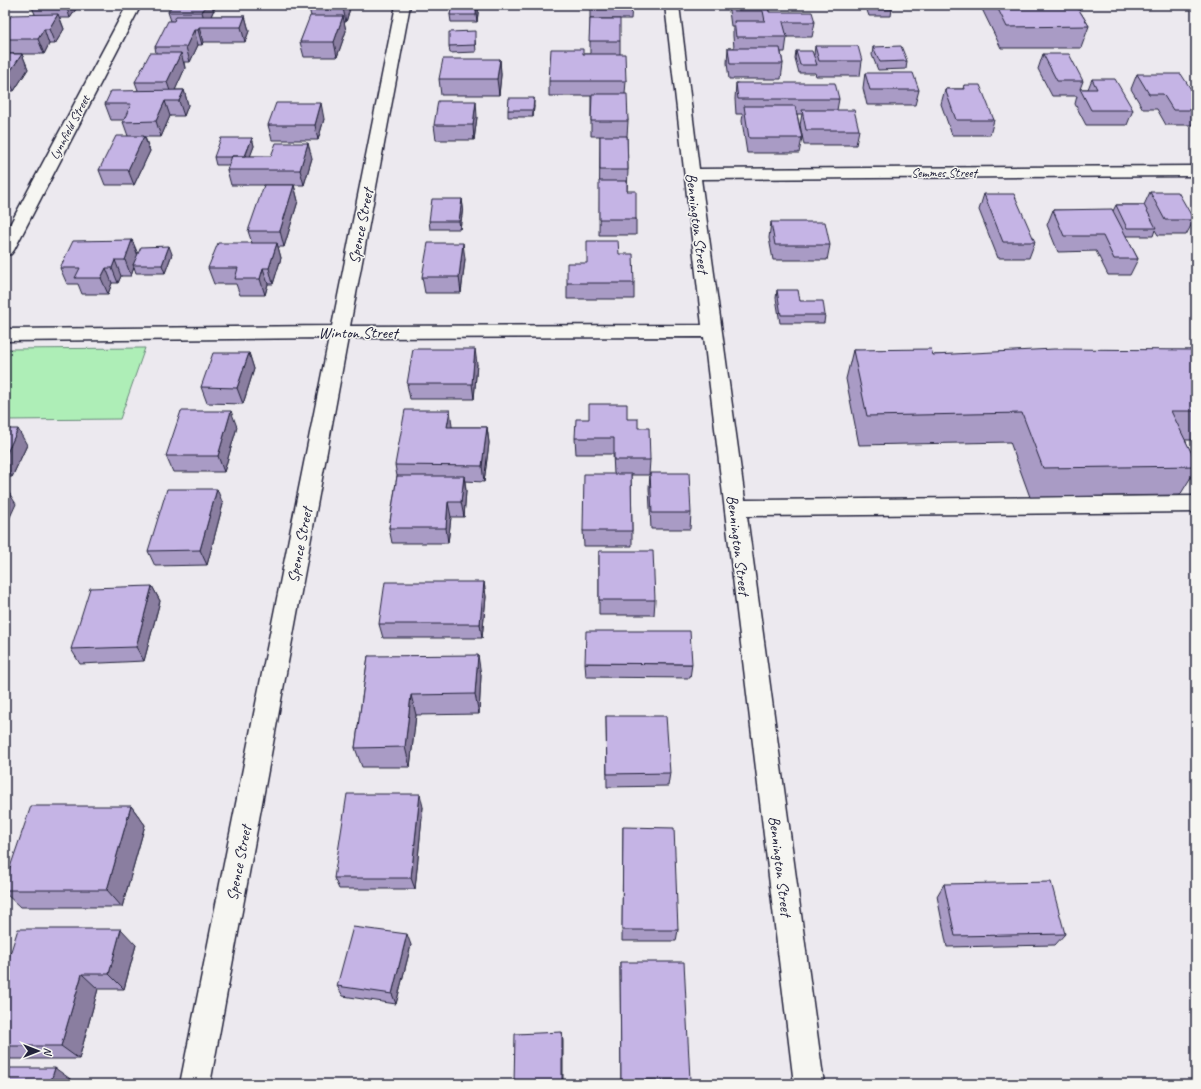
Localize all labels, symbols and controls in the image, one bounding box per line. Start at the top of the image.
street label: Lynnfield Street [46,91,94,162]
street label: Semmes Street [911,165,979,181]
street label: Bennington Street [681,172,713,277]
street label: Spence Street [344,184,379,265]
street label: Winton Street [318,323,400,343]
street label: Bennington Street [722,494,754,599]
street label: Spence Street [283,503,318,584]
street label: Bennington Street [764,815,796,920]
street label: Spence Street [222,821,257,902]
north arrow [18,1031,58,1071]
text: N [41,1048,55,1057]

